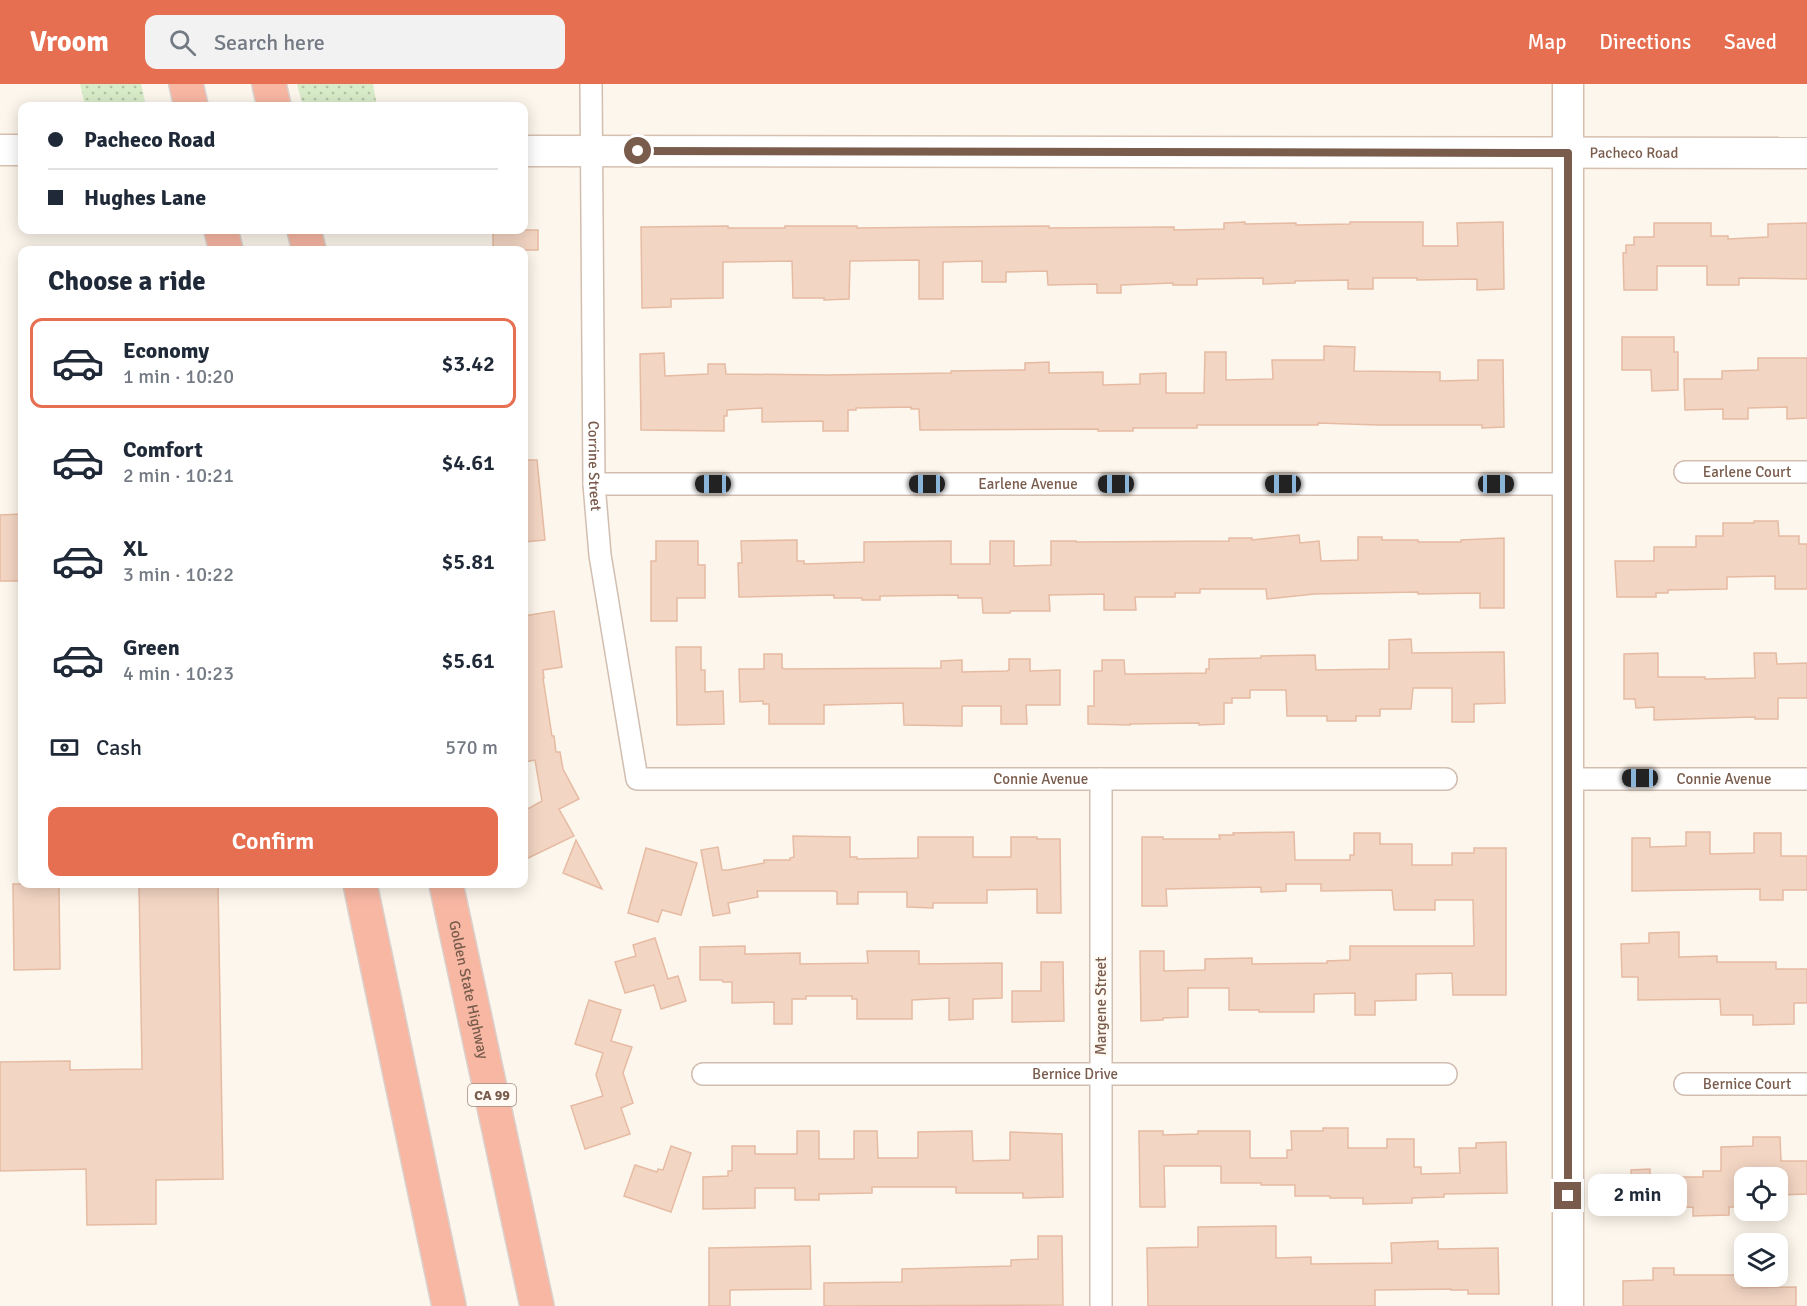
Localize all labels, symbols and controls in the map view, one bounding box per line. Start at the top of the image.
search box [145,15,565,69]
text: Vroom [30,25,109,59]
icon: search [166,26,199,59]
text: Search here [214,29,325,56]
text: Map [1528,29,1566,55]
text: Directions [1599,29,1691,55]
text: Saved [1724,29,1777,55]
text: Pacheco Road [84,126,215,153]
route start [624,137,651,164]
street label: Pacheco Road [1590,144,1678,162]
text: Hughes Lane [84,184,206,211]
text: Choose a ride [48,265,206,298]
icon: car [51,336,105,390]
text: Economy [123,337,209,364]
text: $3.42 [441,350,495,377]
text: 1 min · 10:20 [123,364,234,389]
street label: Corrine Street [585,421,605,512]
icon: car [51,435,105,489]
text: Comfort [123,436,203,463]
text: $4.61 [441,449,495,476]
text: 2 min · 10:21 [123,463,234,488]
street label: Earlene Court [1703,463,1791,481]
car [695,475,731,493]
car [909,475,945,493]
street label: Earlene Avenue [978,475,1078,493]
car [1098,475,1134,493]
car [1265,475,1301,493]
car [1478,475,1514,493]
icon: car [51,534,105,588]
text: XL [123,535,148,562]
text: $5.81 [441,548,495,575]
text: 3 min · 10:22 [123,562,234,587]
icon: car [51,633,105,687]
text: Green [123,634,180,661]
text: $5.61 [441,647,495,674]
text: 4 min · 10:23 [123,661,234,686]
icon: cash [48,731,81,764]
text: Cash [96,734,142,761]
text: 570 m [445,735,498,760]
car [1622,769,1658,787]
street label: Connie Avenue [993,770,1088,788]
street label: Connie Avenue [1677,770,1772,788]
button: Confirm [48,807,498,876]
street label: Golden State Highway [445,919,492,1060]
street label: Margene Street [1092,957,1110,1055]
street label: Bernice Drive [1032,1065,1118,1083]
street label: Bernice Court [1703,1075,1791,1093]
road number: CA 99 [468,1084,516,1106]
map controls [1734,1167,1788,1287]
button: locate [1734,1167,1788,1221]
callout: 2 min [1589,1175,1688,1217]
route end [1554,1182,1581,1209]
text: 2 min [1614,1182,1661,1207]
button: layers [1734,1233,1788,1287]

